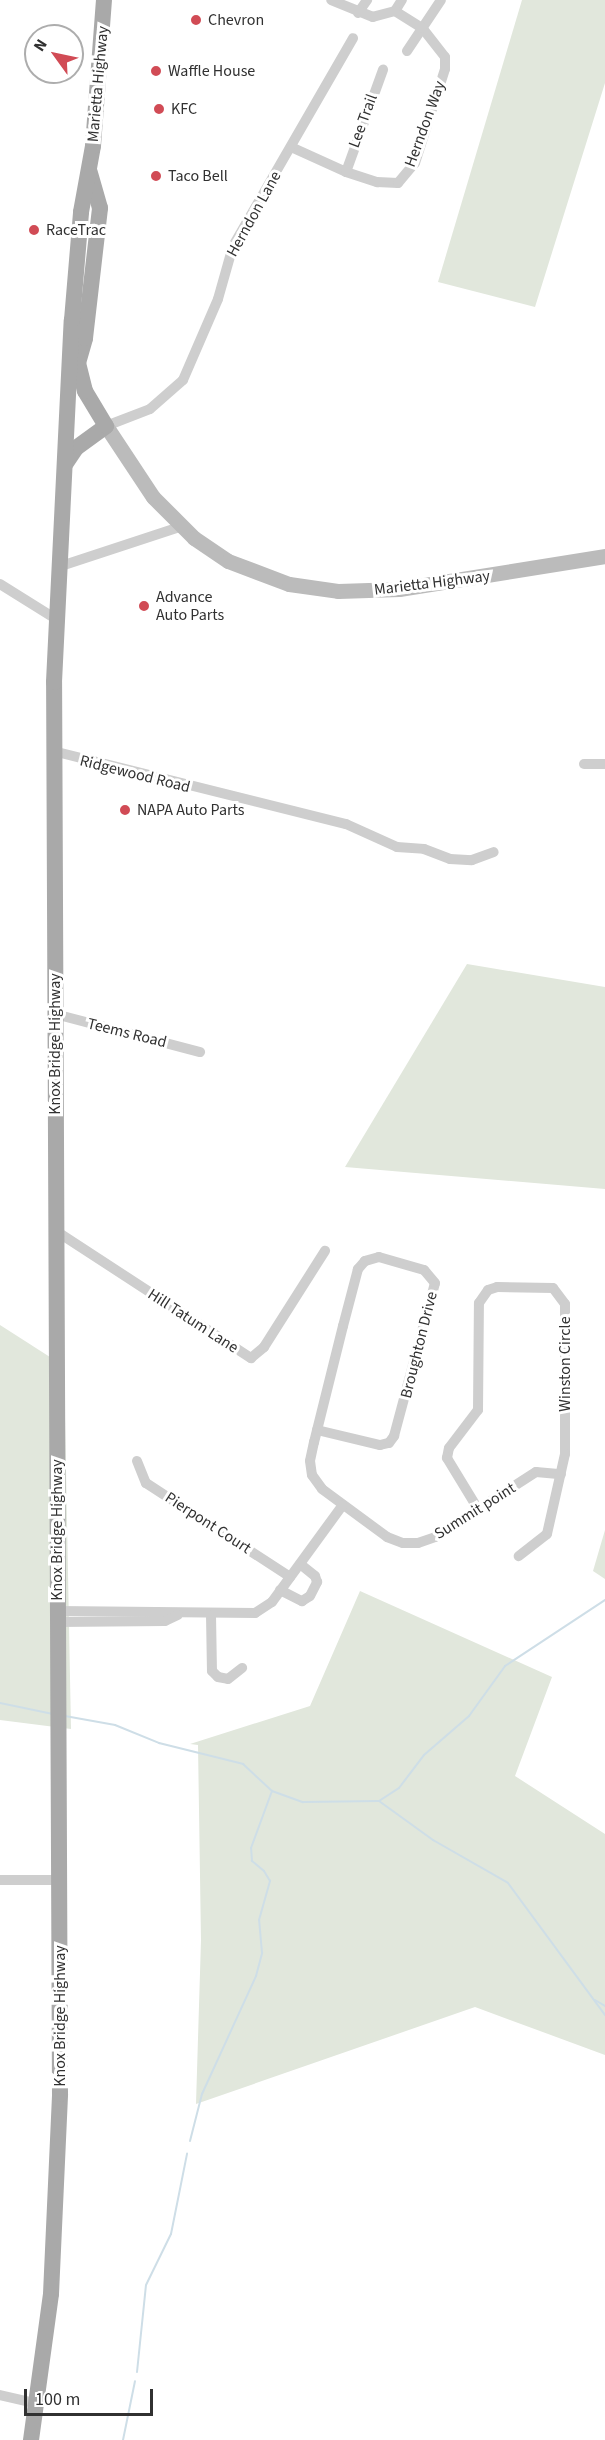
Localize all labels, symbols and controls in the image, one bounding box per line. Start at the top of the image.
place label: Chevron [208,10,264,30]
marker: Chevron [189,13,203,27]
north arrow [24,24,84,84]
street label: Marietta Highway [83,25,113,143]
text: N [28,35,53,56]
place label: Waffle House [168,61,255,81]
marker: Waffle House [149,64,163,78]
street label: Herndon Way [401,78,449,170]
street label: Lee Trail [344,92,382,150]
place label: KFC [171,99,197,119]
marker: KFC [152,102,166,116]
place label: Taco Bell [168,166,228,186]
street label: Herndon Lane [223,168,285,260]
marker: Taco Bell [149,169,163,183]
place label: RaceTrac [46,220,106,240]
marker: RaceTrac [27,223,41,237]
street label: Marietta Highway [373,566,491,600]
place label: Advance Auto Parts [156,587,224,625]
marker: Advance Auto Parts [137,599,151,613]
street label: Ridgewood Road [78,751,192,797]
place label: NAPA Auto Parts [137,800,245,820]
marker: NAPA Auto Parts [118,803,132,817]
street label: Knox Bridge Highway [45,973,65,1115]
street label: Teems Road [85,1014,169,1052]
street label: Hill Tatum Lane [144,1285,242,1357]
street label: Broughton Drive [396,1290,442,1400]
street label: Winston Circle [555,1316,575,1412]
street label: Knox Bridge Highway [47,1459,67,1601]
street label: Summit point [431,1478,519,1544]
street label: Pierpont Court [161,1488,255,1558]
street label: Knox Bridge Highway [50,1945,70,2087]
scale bar [27,2377,156,2415]
text: 100 m [35,2387,80,2412]

